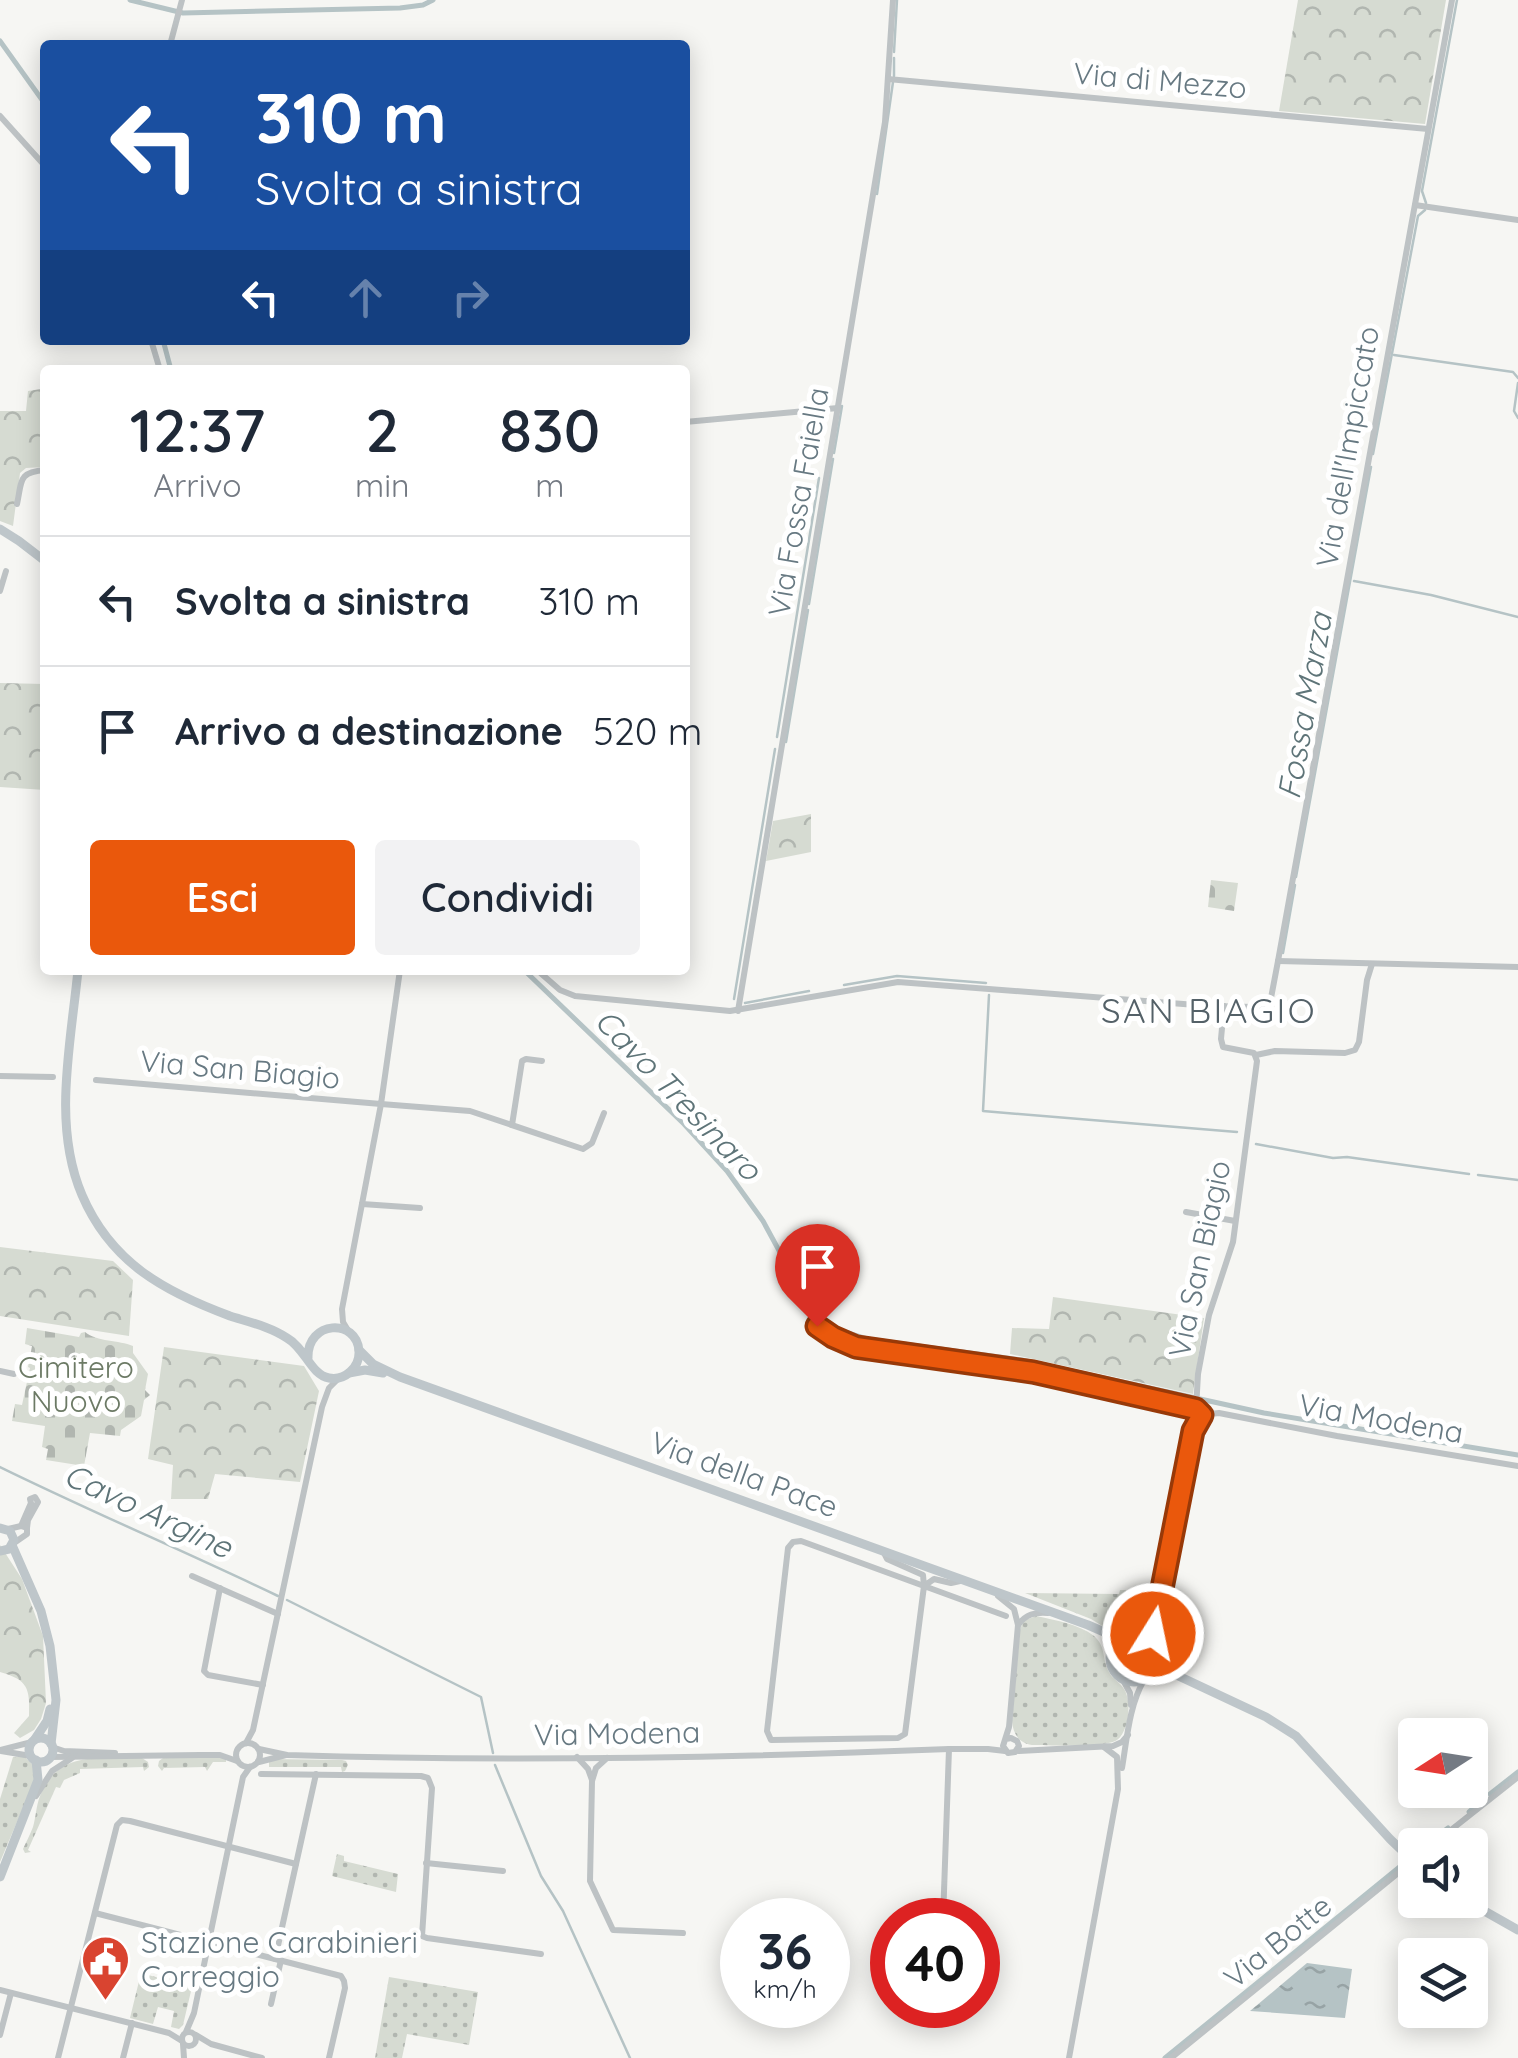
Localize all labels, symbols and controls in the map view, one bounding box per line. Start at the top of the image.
street label: Via di Mezzo [1072,53,1248,107]
text: 310 m [255,73,447,161]
icon: left [90,80,220,210]
text: Svolta a sinistra [255,160,582,216]
icon: left [233,270,288,325]
icon: ahead [338,270,393,325]
icon: right [443,270,498,325]
street label: Via dell'Impiccato [1307,323,1387,570]
street label: Via Fossa Faiella [759,384,837,619]
text: 12:37 [130,392,265,467]
text: 2 [365,392,399,467]
text: 830 [499,392,600,467]
text: Arrivo [153,465,242,505]
text: min [355,465,410,505]
text: m [535,465,564,505]
icon: left [90,574,145,629]
text: Svolta a sinistra [175,577,470,625]
text: 310 m [538,577,640,625]
water label: Fossa Marza [1268,608,1340,802]
icon: arrive [90,704,145,759]
text: Arrivo a destinazione [175,707,563,755]
text: 520 m [593,707,702,755]
button: Esci [90,840,355,955]
button: Condividi [375,840,640,955]
district label: SAN BIAGIO [1101,988,1317,1032]
water label: Cavo Tresinaro [587,1000,772,1189]
street label: Via San Biagio [138,1041,342,1097]
street label: Via San Biagio [1160,1157,1238,1361]
pin [775,1224,860,1327]
icon: arrive [790,1239,845,1294]
park label: Cimitero Nuovo [18,1348,134,1420]
street label: Via Modena [1296,1385,1466,1451]
street label: Via della Pace [646,1423,843,1526]
water label: Cavo Argine [58,1454,240,1567]
position arrow [1101,1582,1205,1686]
street label: Via Modena [533,1713,700,1753]
north arrow [1398,1718,1488,1808]
map controls [1398,1718,1488,2028]
button: sound [1398,1828,1488,1918]
street label: Via Botte [1216,1886,1339,1996]
speed limit sign: 40 [870,1898,1000,2028]
text: 36 [758,1919,812,1982]
place label: Stazione Carabinieri Correggio [141,1923,418,1995]
public building icon: Stazione Carabinieri Correggio [80,1934,132,2002]
button: layers [1398,1938,1488,2028]
text: km/h [753,1973,817,2004]

